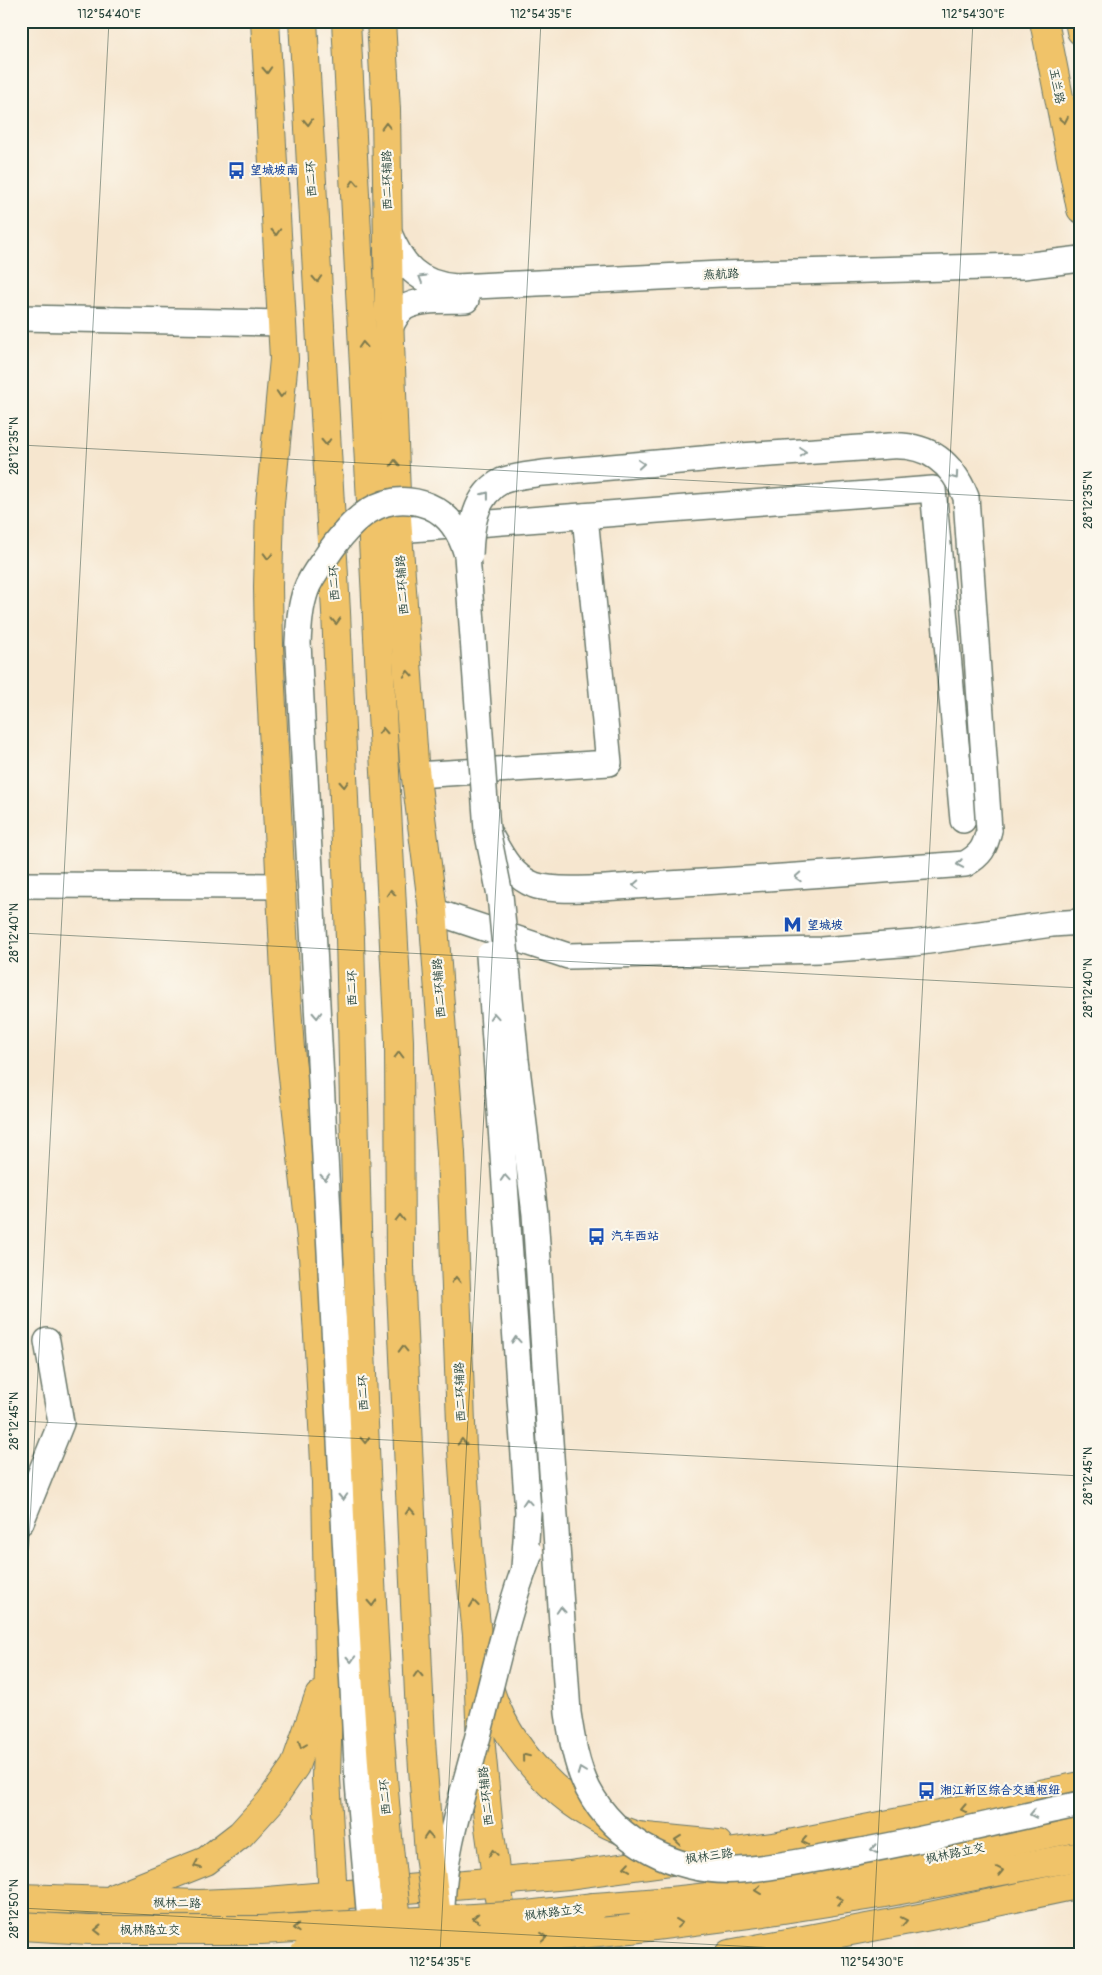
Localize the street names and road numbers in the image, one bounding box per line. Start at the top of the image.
street label: 玉兰路 [1046,67,1067,105]
street label: 西二环辅路 [379,150,396,210]
street label: 西二环 [303,161,320,197]
street label: 燕航路 [703,266,739,283]
street label: 西二环辅路 [393,555,412,615]
street label: 西二环 [326,565,343,601]
street label: 西二环辅路 [430,958,449,1018]
street label: 西二环 [345,970,360,1006]
street label: 西二环辅路 [452,1362,469,1422]
street label: 西二环 [355,1375,372,1411]
street label: 西二环辅路 [476,1765,497,1827]
street label: 西二环 [377,1778,394,1815]
street label: 枫林路立交 [924,1840,986,1867]
street label: 枫林三路 [684,1846,734,1867]
street label: 枫林二路 [153,1896,201,1911]
street label: 枫林路立交 [523,1901,585,1924]
street label: 枫林路立交 [120,1923,180,1938]

